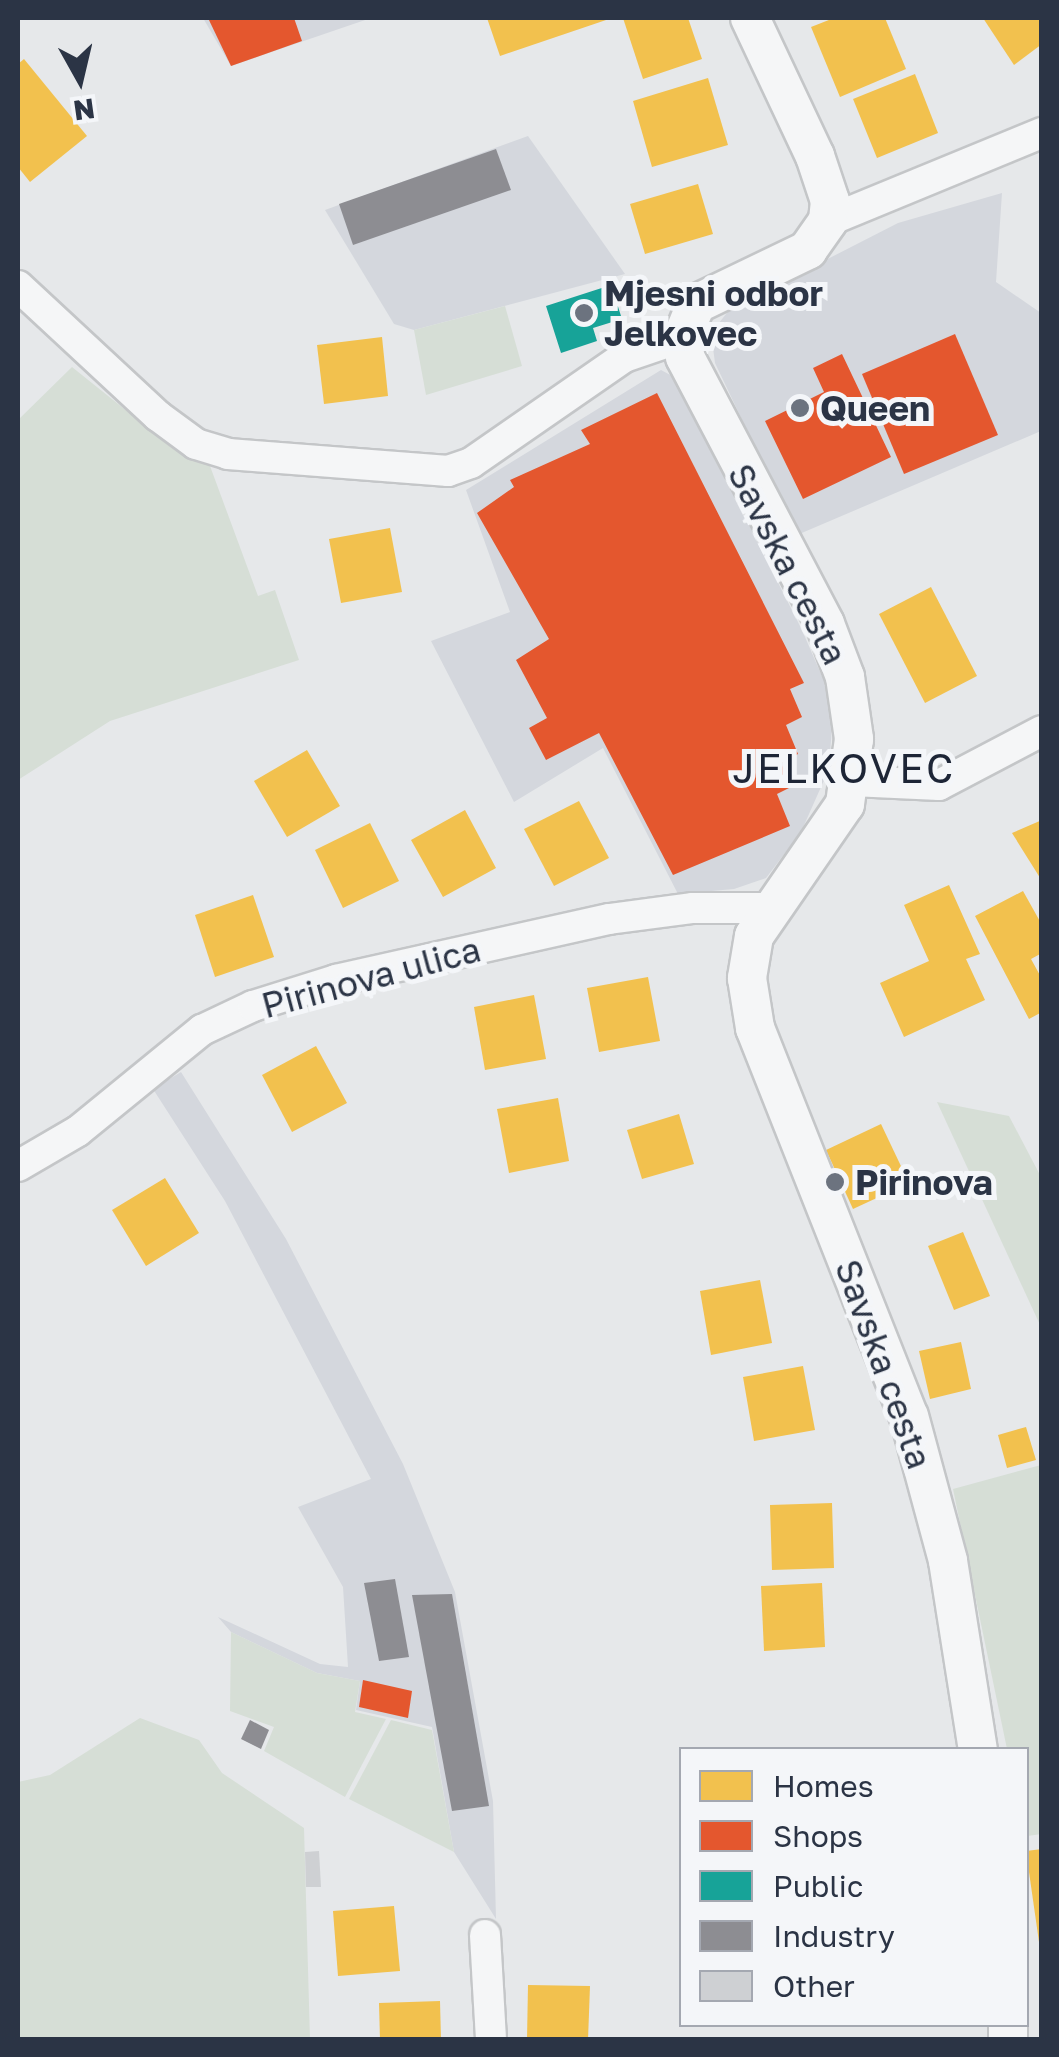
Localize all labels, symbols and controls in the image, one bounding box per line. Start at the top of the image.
north arrow [30,30,130,130]
text: N [71,92,97,128]
place label: Mjesni odbor Jelkovec [604,272,823,354]
marker: Mjesni odbor Jelkovec [573,302,595,324]
place label: Queen [820,387,930,429]
marker: Queen [789,397,811,419]
street label: Savska cesta [720,457,856,671]
district label: JELKOVEC [732,744,956,792]
street label: Pirinova ulica [257,928,485,1026]
place label: Pirinova [855,1161,993,1203]
marker: Pirinova [824,1171,846,1193]
street label: Savska cesta [827,1254,941,1474]
legend [679,1747,1029,2027]
text: Homes [773,1768,874,1804]
text: Shops [773,1818,863,1854]
text: Public [773,1868,863,1904]
text: Industry [773,1918,895,1954]
text: Other [773,1968,855,2004]

